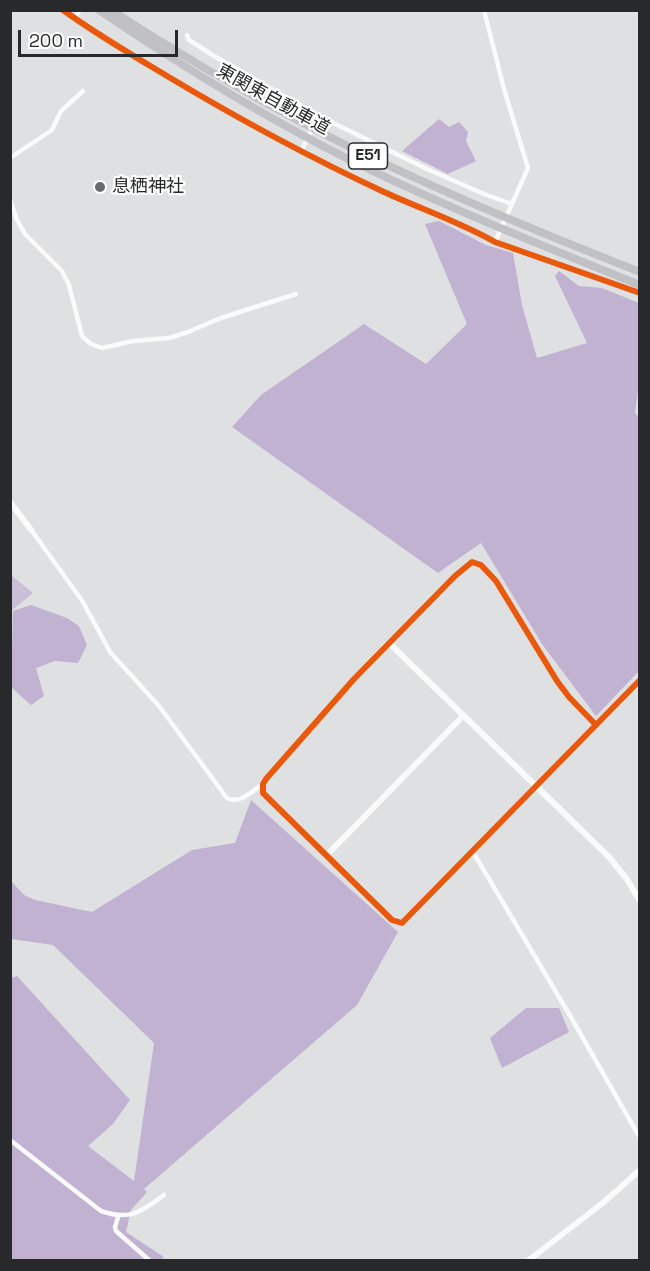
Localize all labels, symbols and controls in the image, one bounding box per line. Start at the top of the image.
scale bar [21,18,182,56]
text: 200 m [29,29,83,52]
street label: 東関東自動車道 [213,60,333,140]
road number: E51 [348,143,388,169]
place label: 息栖神社 [112,176,184,198]
marker: 息栖神社 [93,180,107,194]

